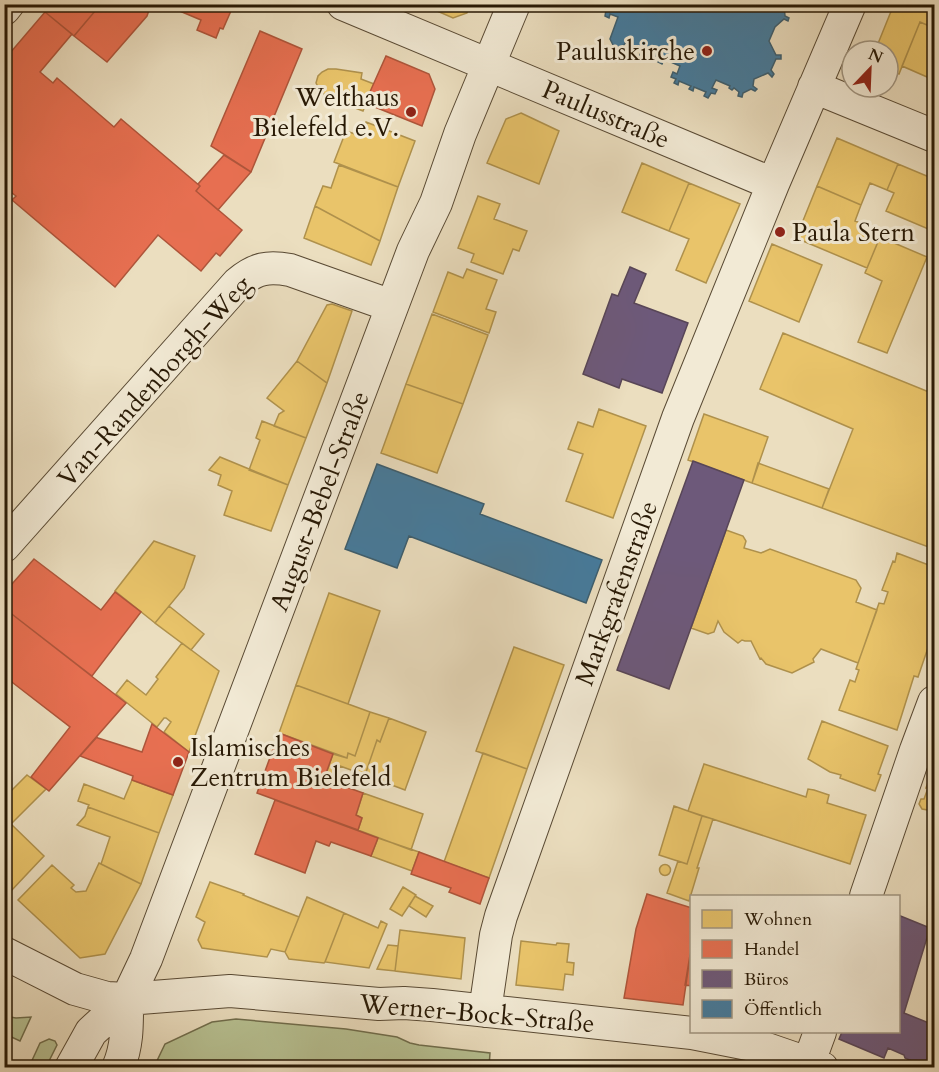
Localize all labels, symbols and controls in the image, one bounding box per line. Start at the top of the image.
place label: Pauluskirche [556,34,695,69]
north arrow [840,39,900,99]
text: N [865,43,886,69]
marker: Pauluskirche [700,44,714,58]
street label: Paulusstraße [537,72,675,157]
place label: Welthaus Bielefeld e.V. [253,80,399,145]
marker: Welthaus Bielefeld e.V. [404,105,418,119]
place label: Paula Stern [792,215,915,250]
marker: Paula Stern [773,225,787,239]
street label: Van-Randenborgh-Weg [50,267,259,495]
street label: August-Bebel-Straße [261,386,378,616]
street label: Markgrafenstraße [567,496,666,690]
place label: Islamisches Zentrum Bielefeld [190,730,392,795]
marker: Islamisches Zentrum Bielefeld [171,755,185,769]
legend [690,895,900,1033]
text: Wohnen [743,907,813,932]
text: Handel [744,937,800,962]
text: Büros [744,967,788,992]
street label: Werner-Bock-Straße [357,986,596,1041]
text: Öffentlich [744,997,822,1022]

